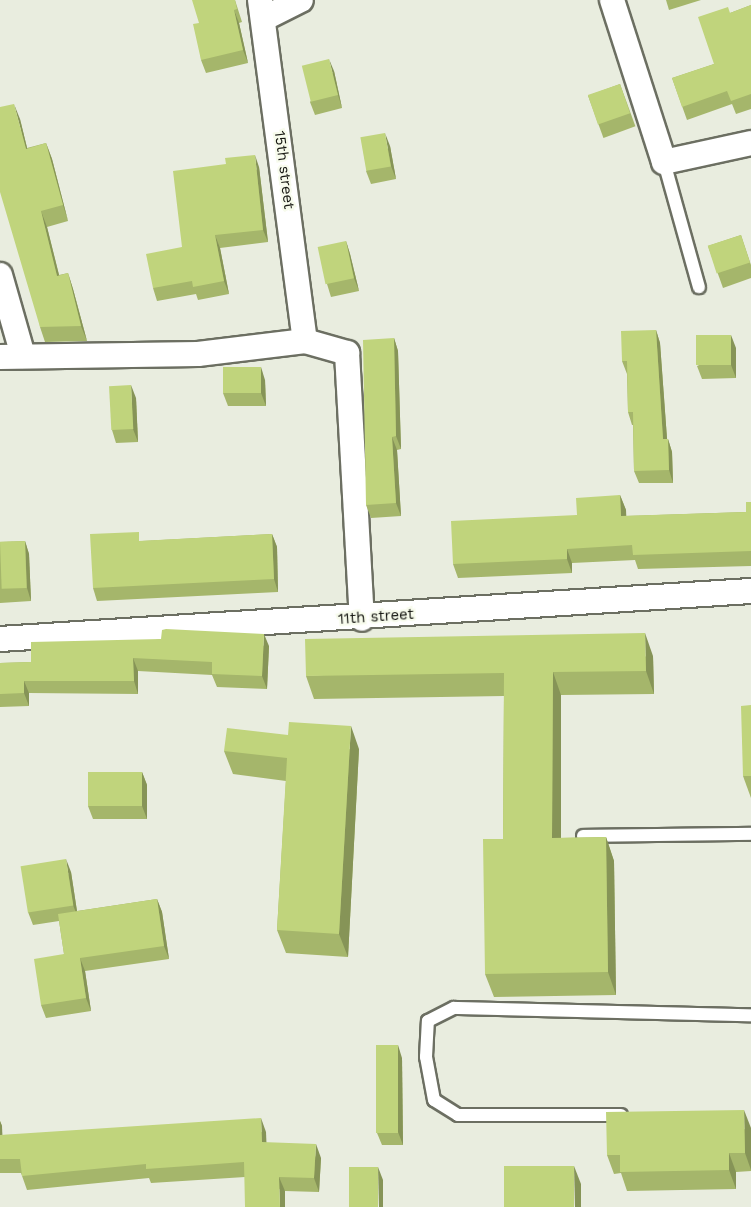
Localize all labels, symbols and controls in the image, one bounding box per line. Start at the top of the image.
street label: 15th street [270,130,298,210]
street label: 11th street [338,605,414,629]

